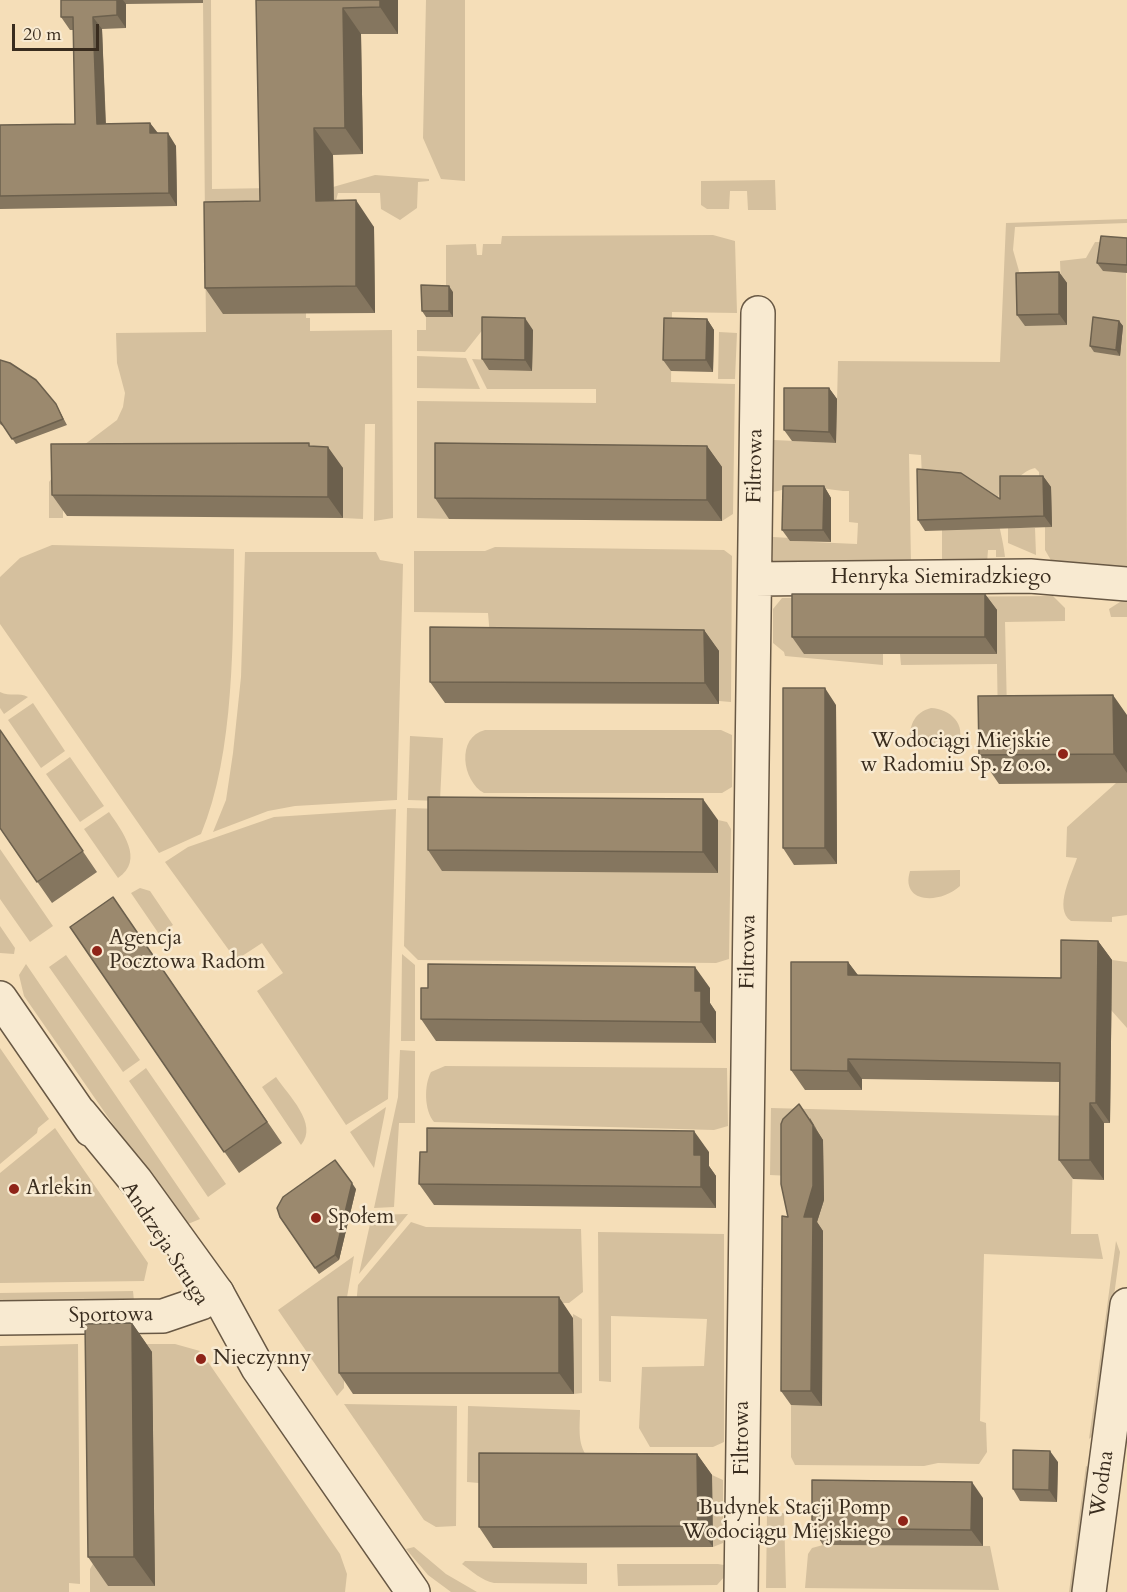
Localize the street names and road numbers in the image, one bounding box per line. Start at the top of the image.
street label: Filtrowa [743,428,769,504]
street label: Henryka Siemiradzkiego [831,565,1051,591]
street label: Filtrowa [736,914,762,990]
street label: Andrzeja Struga [115,1177,213,1311]
street label: Sportowa [68,1303,154,1329]
street label: Filtrowa [730,1401,756,1475]
street label: Wodna [1086,1449,1120,1519]

